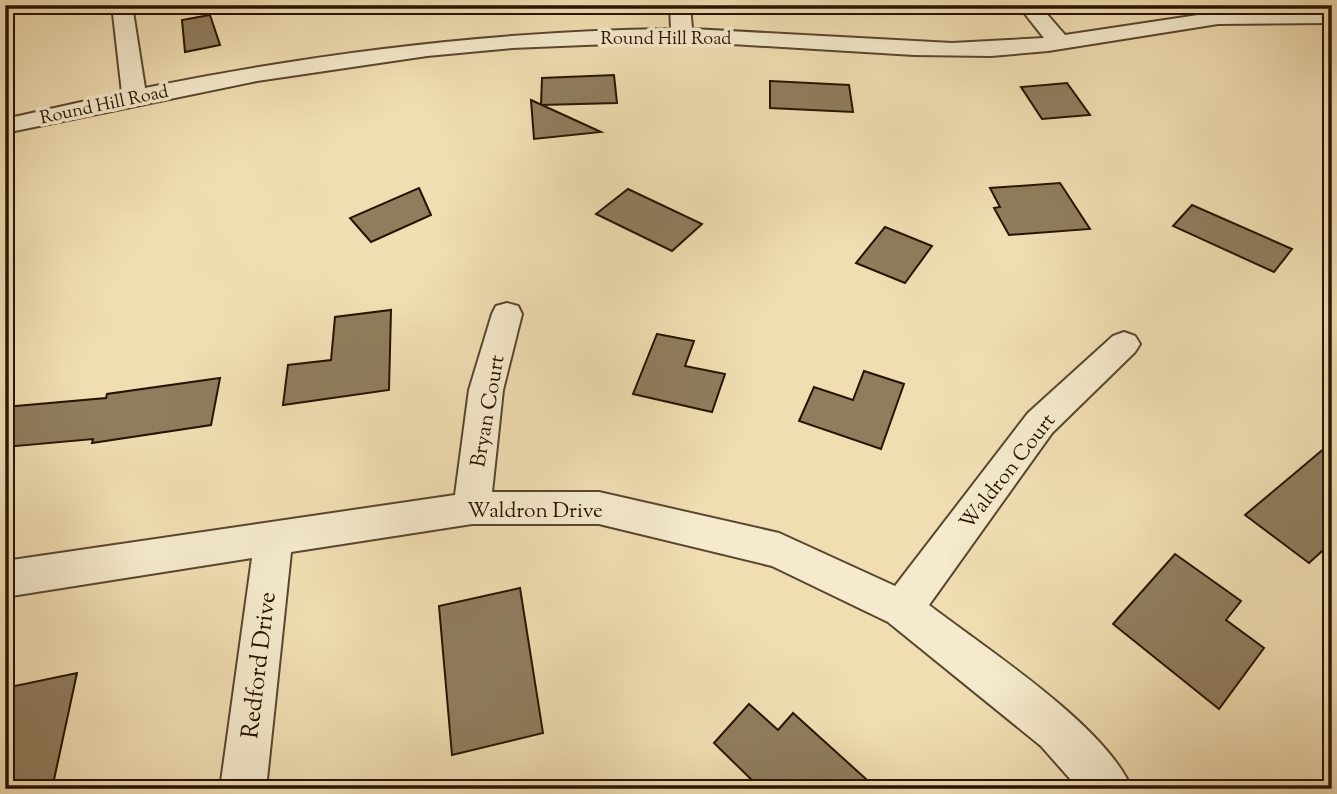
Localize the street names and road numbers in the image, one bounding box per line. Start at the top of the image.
street label: Round Hill Road [601,27,731,53]
street label: Round Hill Road [38,80,171,132]
street label: Bryan Court [464,353,514,470]
street label: Waldron Court [954,408,1064,537]
street label: Waldron Drive [467,497,603,527]
street label: Redford Drive [234,590,286,741]

